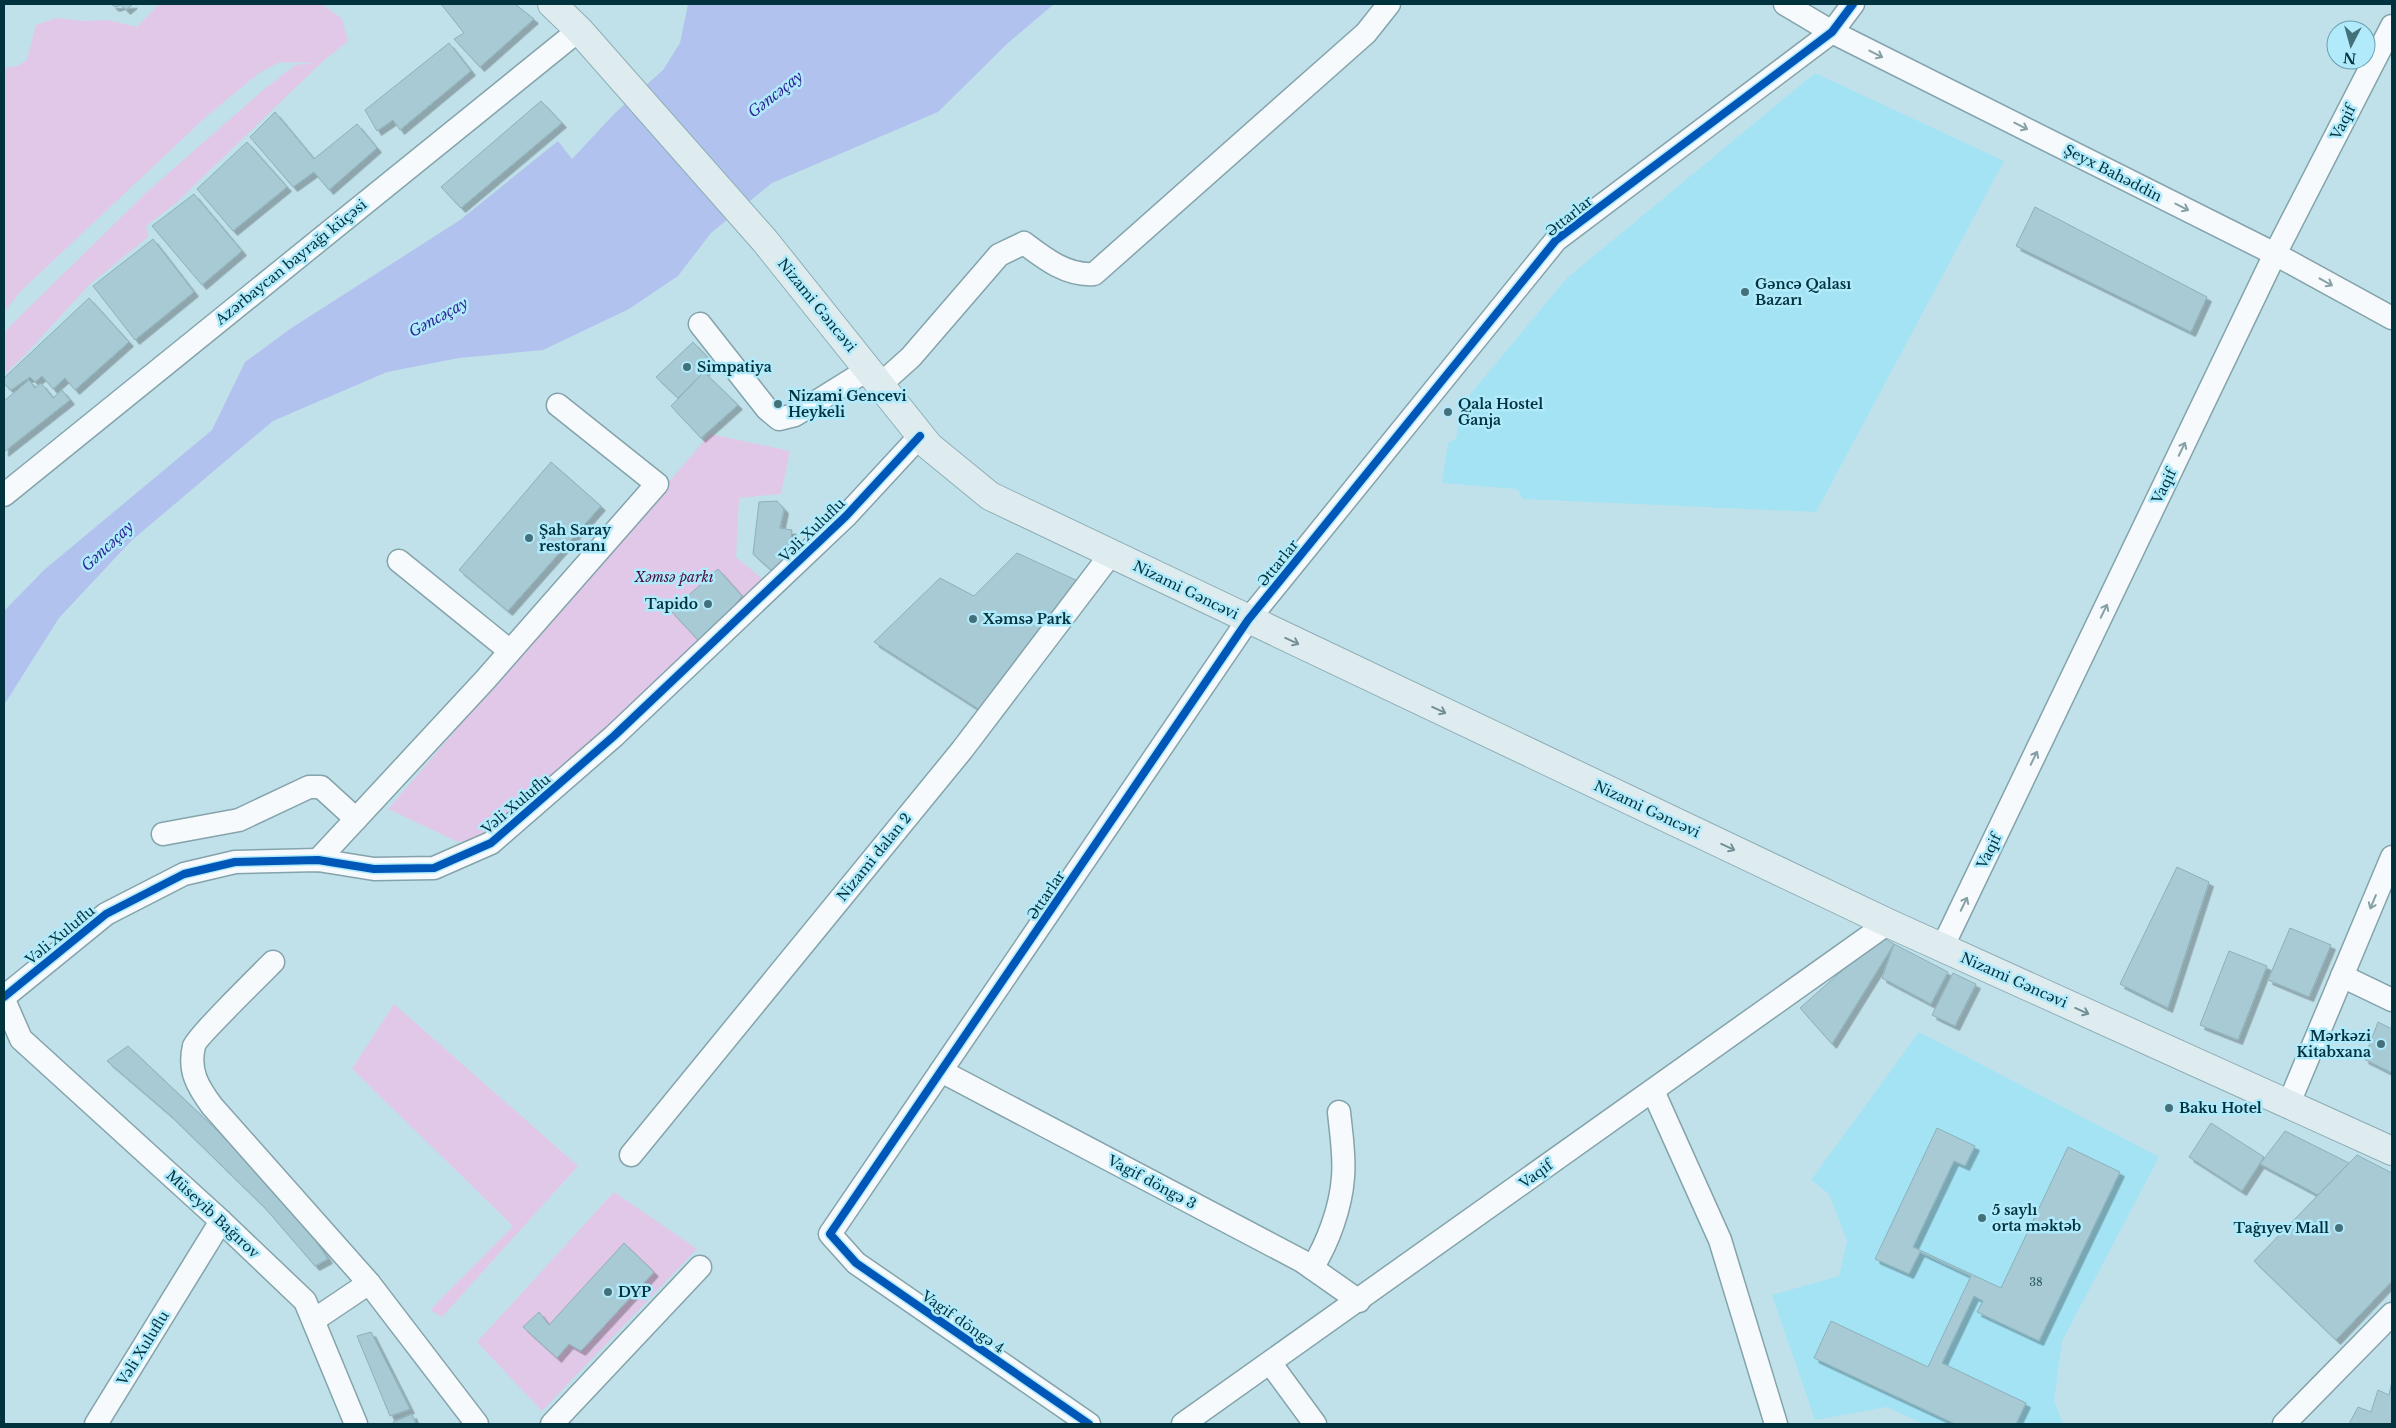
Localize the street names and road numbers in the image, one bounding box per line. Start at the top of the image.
street label: Vaqif [2326,99,2360,144]
street label: Şeyx Bahəddin [2061,141,2165,206]
street label: Əttarlar [1542,191,1596,240]
street label: Azərbaycan bayrağı küçəsi [211,195,370,329]
street label: Nizami Gəncəvi [774,255,860,356]
street label: Vaqif [2147,463,2181,508]
street label: Vəli Xuluflu [775,494,849,566]
street label: Əttarlar [1254,536,1303,590]
street label: Nizami Gəncəvi [1130,557,1242,623]
street label: Vəli Xuluflu [477,770,555,839]
street label: Nizami Gəncəvi [1591,777,1703,842]
street label: Nizami dalan 2 [833,809,915,905]
street label: Vaqif [1972,828,2006,873]
street label: Əttarlar [1023,867,1069,923]
street label: Vəli Xuluflu [21,901,99,969]
street label: Nizami Gəncəvi [1958,948,2070,1012]
street label: Vagif döngə 3 [1104,1151,1199,1213]
street label: Vaqif [1515,1155,1558,1193]
street label: Müseyib Bağırov [163,1166,264,1262]
street label: Vagif döngə 4 [917,1286,1008,1357]
street label: Vəli Xuluflu [112,1307,173,1389]

